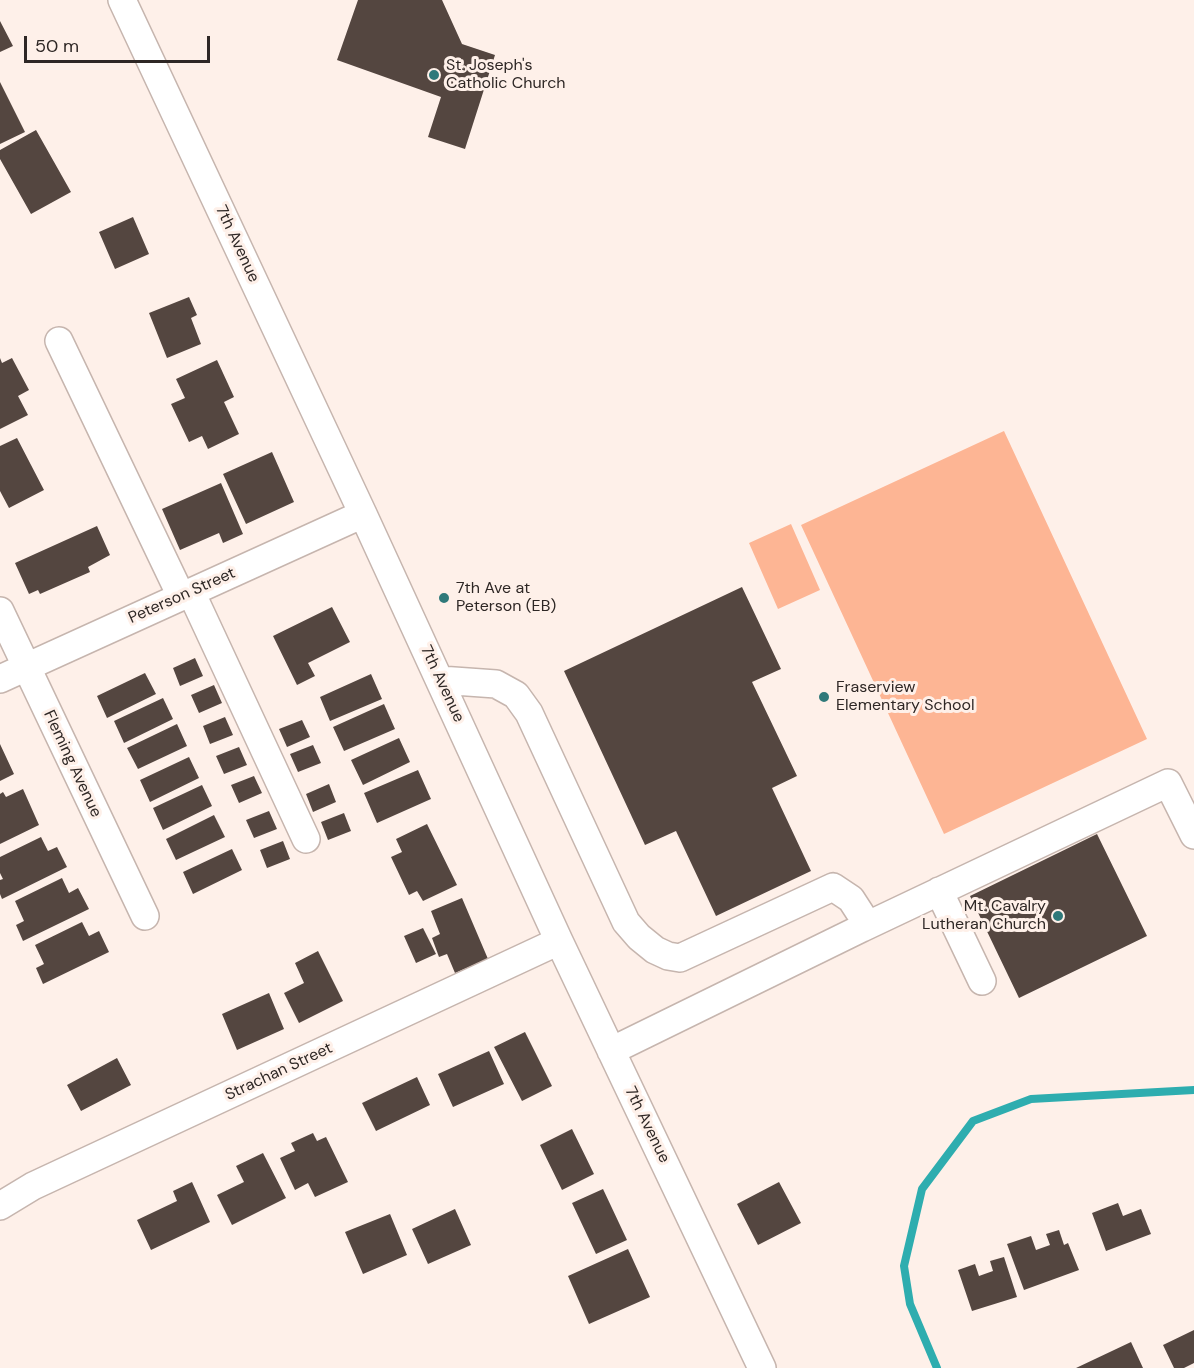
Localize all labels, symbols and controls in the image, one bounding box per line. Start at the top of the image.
scale bar [27,24,213,62]
text: 50 m [35,34,79,58]
place label: St. Joseph's Catholic Church [446,56,566,94]
marker: St. Joseph's Catholic Church [427,68,441,82]
street label: 7th Avenue [211,202,263,286]
street label: Peterson Street [126,564,238,628]
place label: 7th Ave at Peterson (EB) [456,579,556,617]
marker: 7th Ave at Peterson (EB) [437,591,451,605]
street label: 7th Avenue [416,642,468,726]
place label: Fraserview Elementary School [836,678,974,716]
marker: Fraserview Elementary School [817,690,831,704]
street label: Fleming Avenue [39,707,105,821]
place label: Mt. Cavalry Lutheran Church [922,897,1046,935]
marker: Mt. Cavalry Lutheran Church [1051,909,1065,923]
street label: Strachan Street [222,1039,336,1105]
street label: 7th Avenue [620,1084,674,1166]

